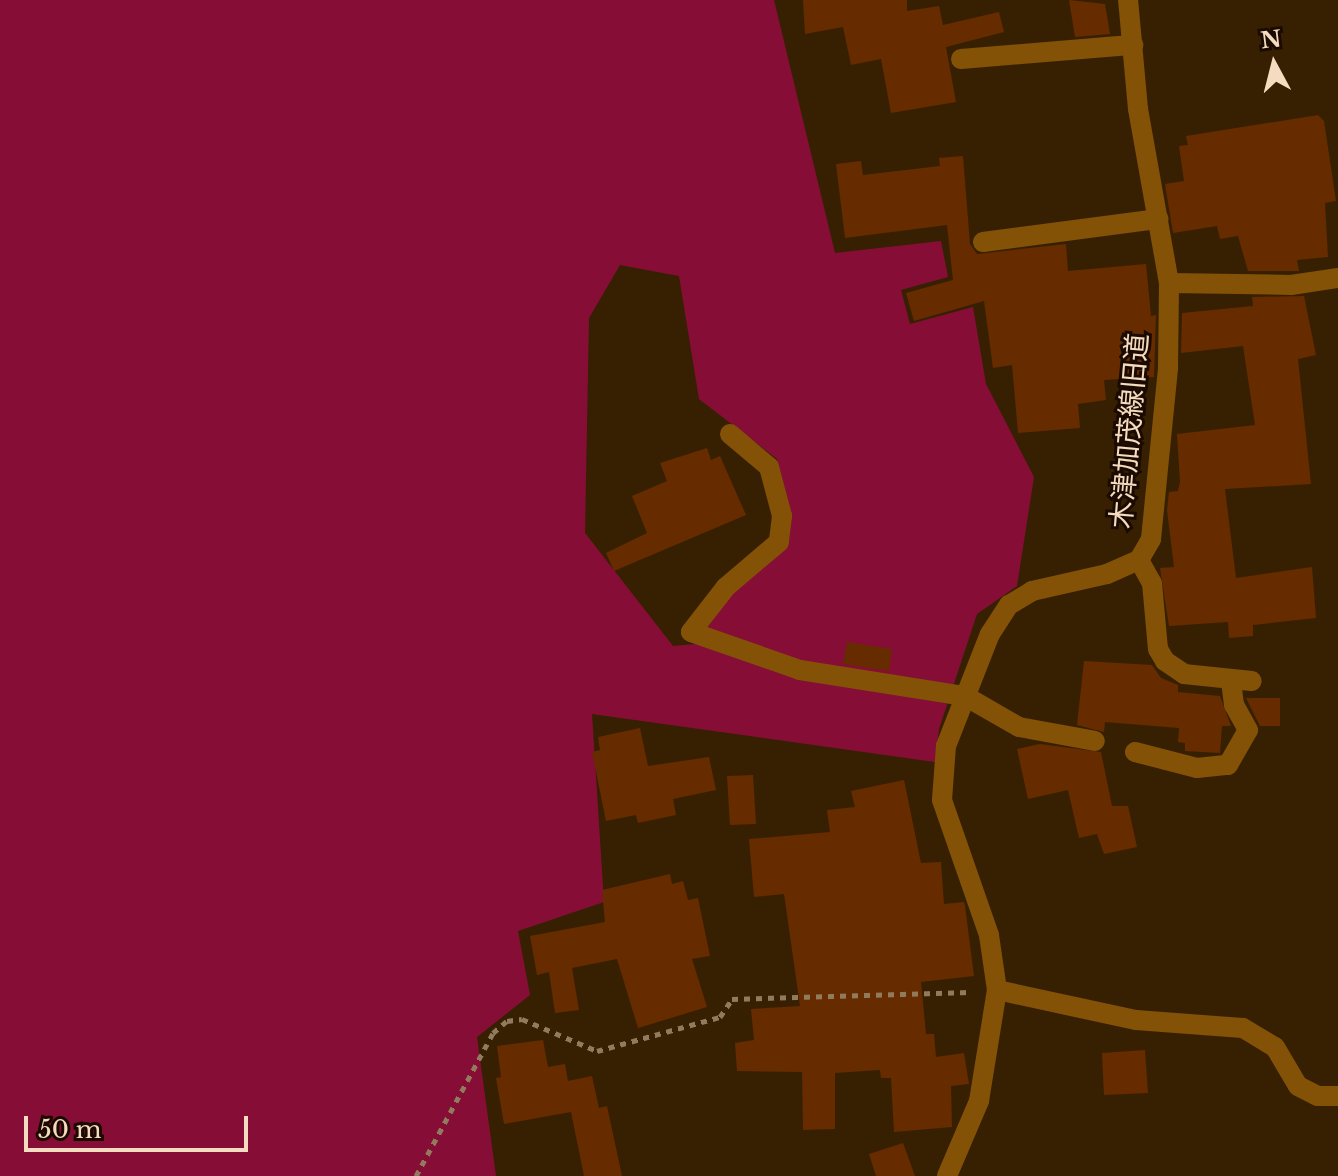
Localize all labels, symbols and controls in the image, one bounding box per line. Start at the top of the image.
north arrow [1234,24,1314,104]
text: N [1259,25,1283,54]
street label: 木津加茂線旧道 [1105,332,1155,530]
scale bar [28,1100,252,1150]
text: 50 m [38,1115,101,1144]

